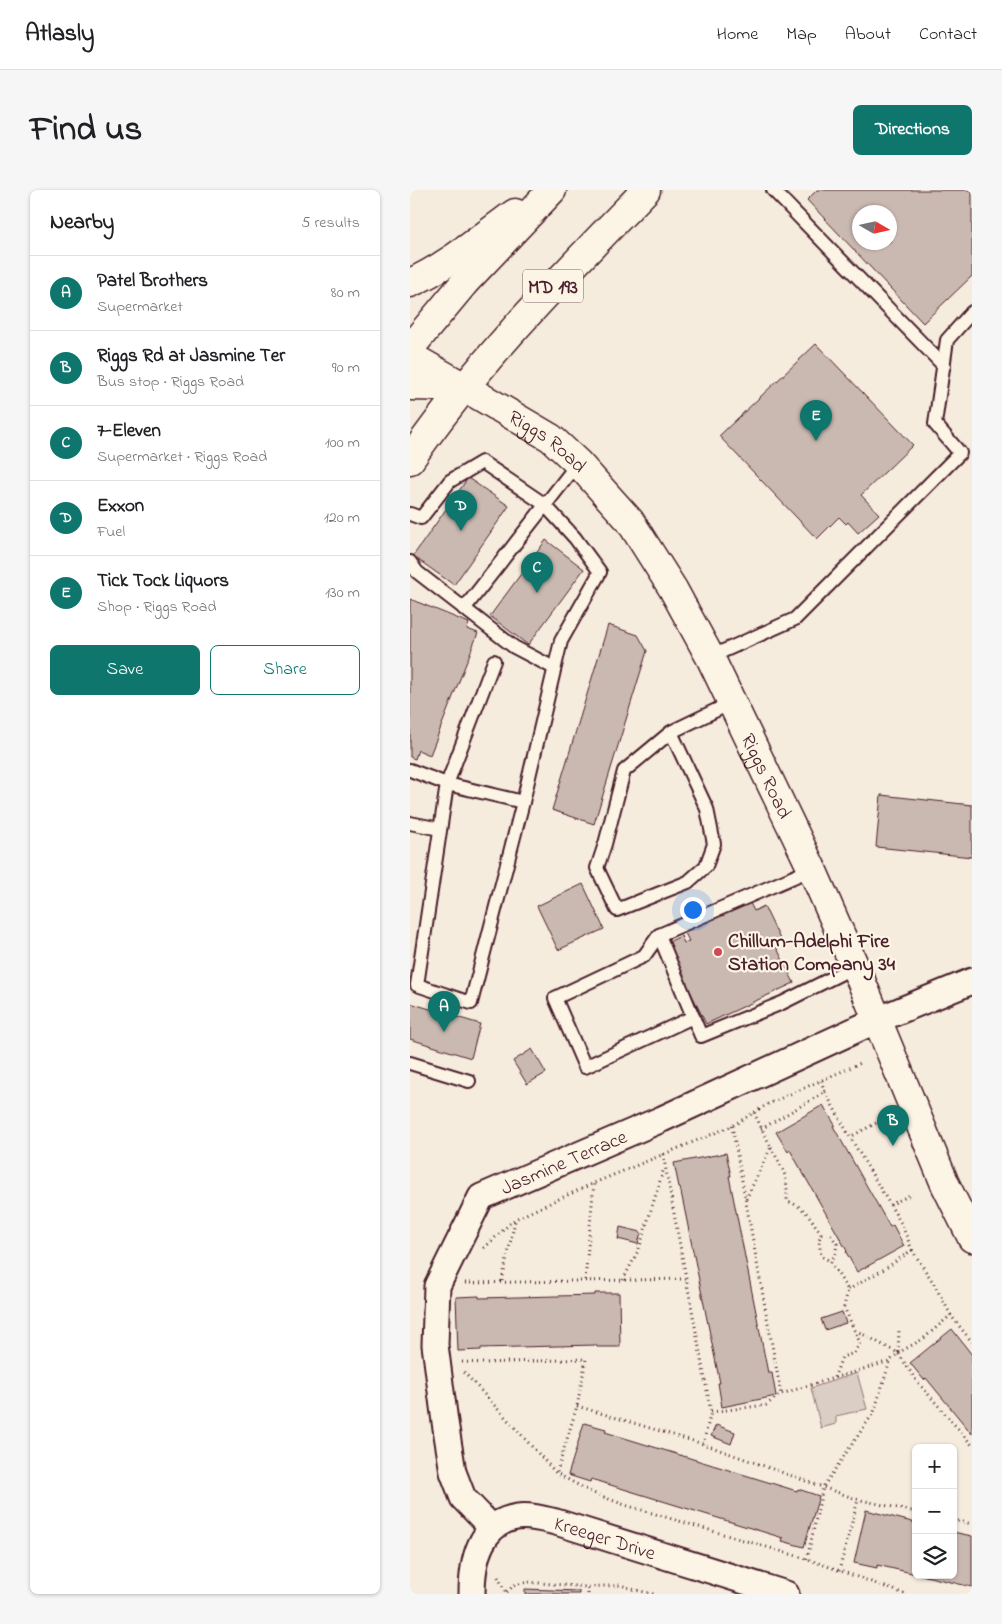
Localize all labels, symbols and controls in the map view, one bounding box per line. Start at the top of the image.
text: Atlasly [25,17,94,52]
text: Home [717,22,758,48]
text: Map [786,22,817,48]
text: About [845,22,891,48]
text: Contact [919,22,977,48]
text: Find us [30,105,142,156]
button: Directions [853,105,972,155]
north arrow [852,205,897,250]
text: Nearby [50,208,114,238]
text: 5 results [301,211,360,235]
text: Patel Brothers [97,268,208,295]
road number: MD 193 [523,270,583,302]
text: A [61,281,71,305]
text: 80 m [331,281,360,305]
text: Supermarket [97,295,183,319]
text: Riggs Rd at Jasmine Ter [97,343,285,370]
text: B [61,356,71,380]
text: 90 m [332,356,360,380]
text: Bus stop · Riggs Road [97,370,244,394]
pin: E [800,400,832,441]
street label: Riggs Road [502,404,592,480]
text: 7-Eleven [97,418,161,445]
text: C [62,431,70,455]
text: 100 m [325,431,360,455]
text: Supermarket · Riggs Road [97,445,267,469]
pin: D [445,490,477,531]
text: Exxon [97,493,144,520]
text: D [60,506,72,530]
text: 120 m [324,506,360,530]
text: Fuel [97,520,125,544]
pin: C [521,552,553,593]
text: Tick Tock Liquors [97,568,229,595]
text: E [61,581,71,605]
text: 130 m [325,581,360,605]
text: Shop · Riggs Road [97,595,216,619]
button: Save [50,645,200,695]
button: Share [210,645,360,695]
street label: Riggs Road [732,729,798,824]
your location [680,897,706,923]
place label: Chillum-Adelphi Fire Station Company 34 [728,928,896,981]
marker: Chillum-Adelphi Fire Station Company 34 [712,946,724,958]
pin: A [428,991,460,1032]
pin: B [877,1105,909,1146]
street label: Jasmine Terrace [497,1124,632,1204]
map controls [912,1444,957,1579]
button: + [912,1444,957,1489]
button: − [912,1489,957,1534]
street label: Kreeger Drive [550,1510,659,1569]
button: layers [912,1534,957,1579]

